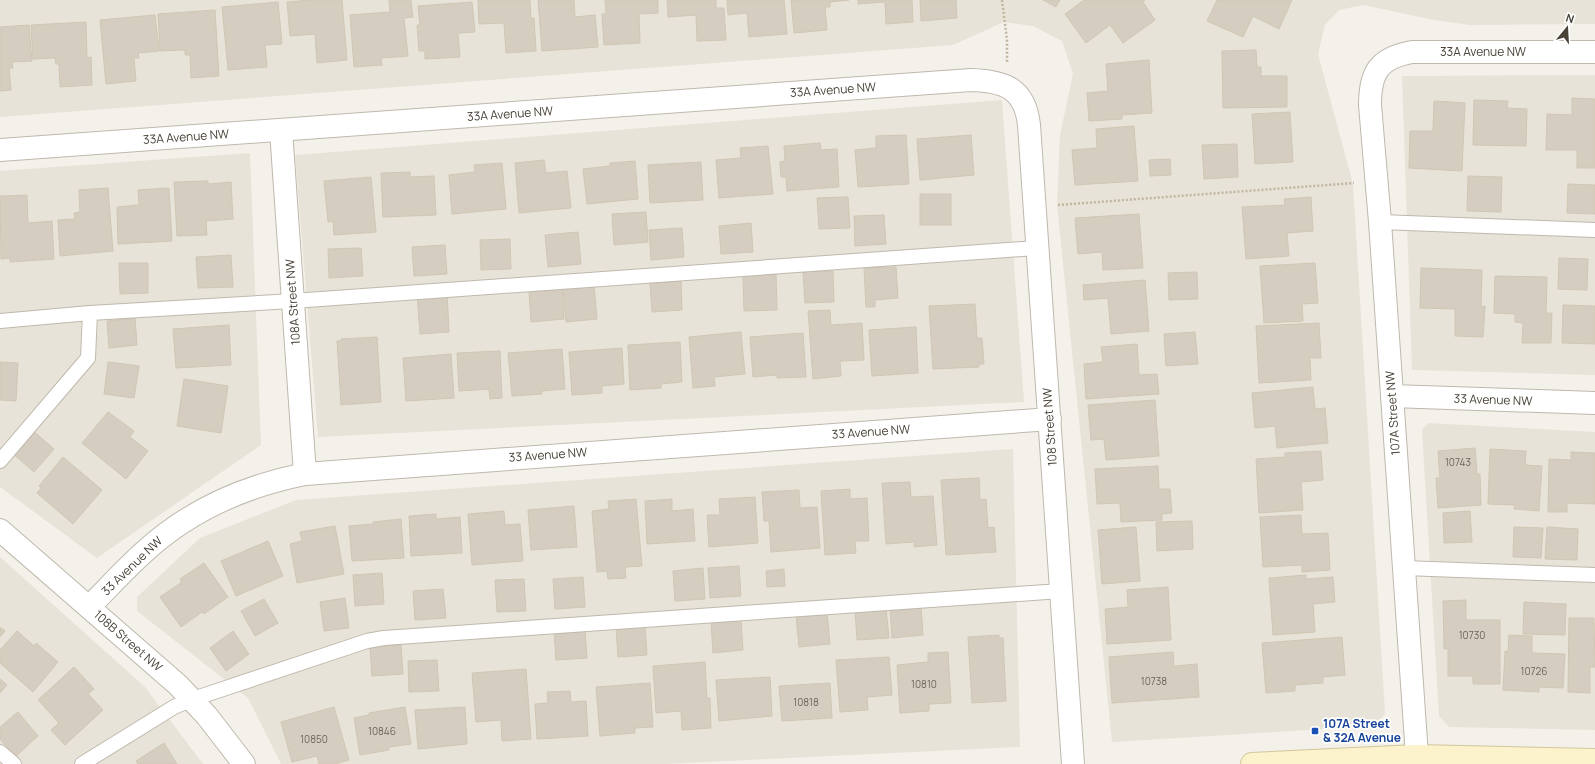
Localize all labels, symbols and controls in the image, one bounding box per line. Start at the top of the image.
north arrow [1547,8,1587,48]
text: N [1564,10,1576,26]
street label: 33A Avenue NW [1440,43,1527,60]
street label: 33A Avenue NW [789,78,877,101]
street label: 33A Avenue NW [466,102,554,125]
street label: 33A Avenue NW [142,125,230,148]
street label: 108A Street NW [281,258,304,346]
street label: 107A Street NW [1381,369,1404,456]
street label: 108 Street NW [1038,387,1061,467]
street label: 33 Avenue NW [1453,390,1533,409]
street label: 33 Avenue NW [831,420,912,443]
street label: 33 Avenue NW [508,443,589,466]
house number: 10743 [1445,455,1471,469]
street label: 33 Avenue NW [97,532,166,599]
street label: 108B Street NW [90,606,167,676]
house number: 10730 [1459,628,1485,642]
house number: 10726 [1521,664,1547,678]
house number: 10738 [1141,674,1167,688]
house number: 10810 [911,677,937,691]
house number: 10818 [793,695,819,709]
place label: 107A Street & 32A Avenue [1323,715,1401,746]
house number: 10846 [368,724,396,738]
marker: 107A Street & 32A Avenue [1310,726,1320,736]
house number: 10850 [300,732,328,746]

